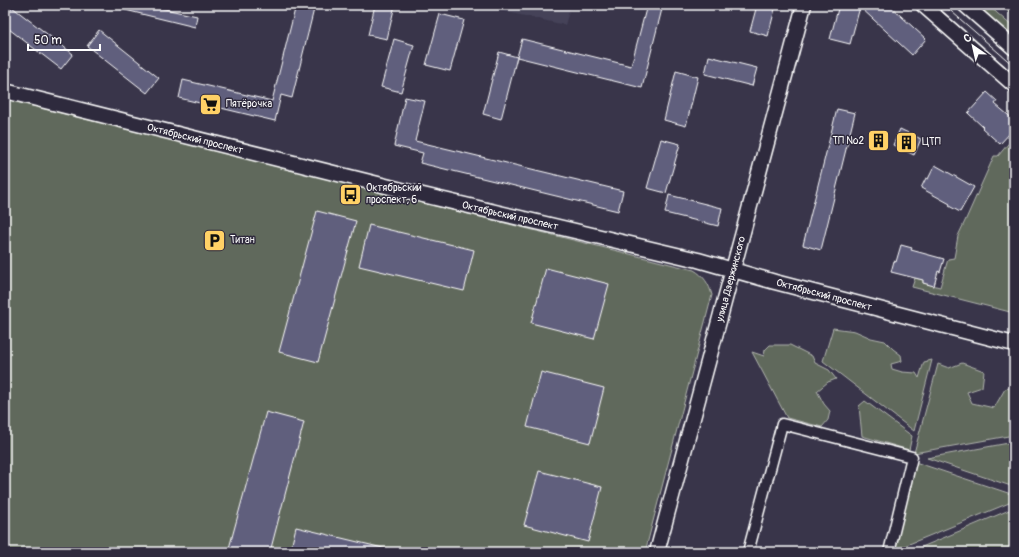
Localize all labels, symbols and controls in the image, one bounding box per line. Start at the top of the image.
scale bar [28,26,100,52]
north arrow [953,26,993,66]
text: С [961,31,974,45]
text: 50 m [34,33,62,48]
supermarket icon: Пятёрочка [198,91,224,117]
place label: Пятёрочка [226,98,272,110]
street label: Октябрьский проспект [146,121,244,157]
building icon: ТП №2 [866,128,892,154]
building icon: ЦТП [894,129,920,155]
place label: ТП №2 [833,135,864,147]
place label: ЦТП [922,136,941,148]
bus stop icon: Октябрьский проспект, 6 [337,181,363,207]
place label: Октябрьский проспект, 6 [366,182,422,206]
street label: Октябрьский проспект [461,199,559,233]
parking icon: Титан [201,227,227,253]
place label: Титан [230,234,255,246]
street label: улица Дзержинского [714,234,748,324]
street label: Октябрьский проспект [775,276,873,314]

